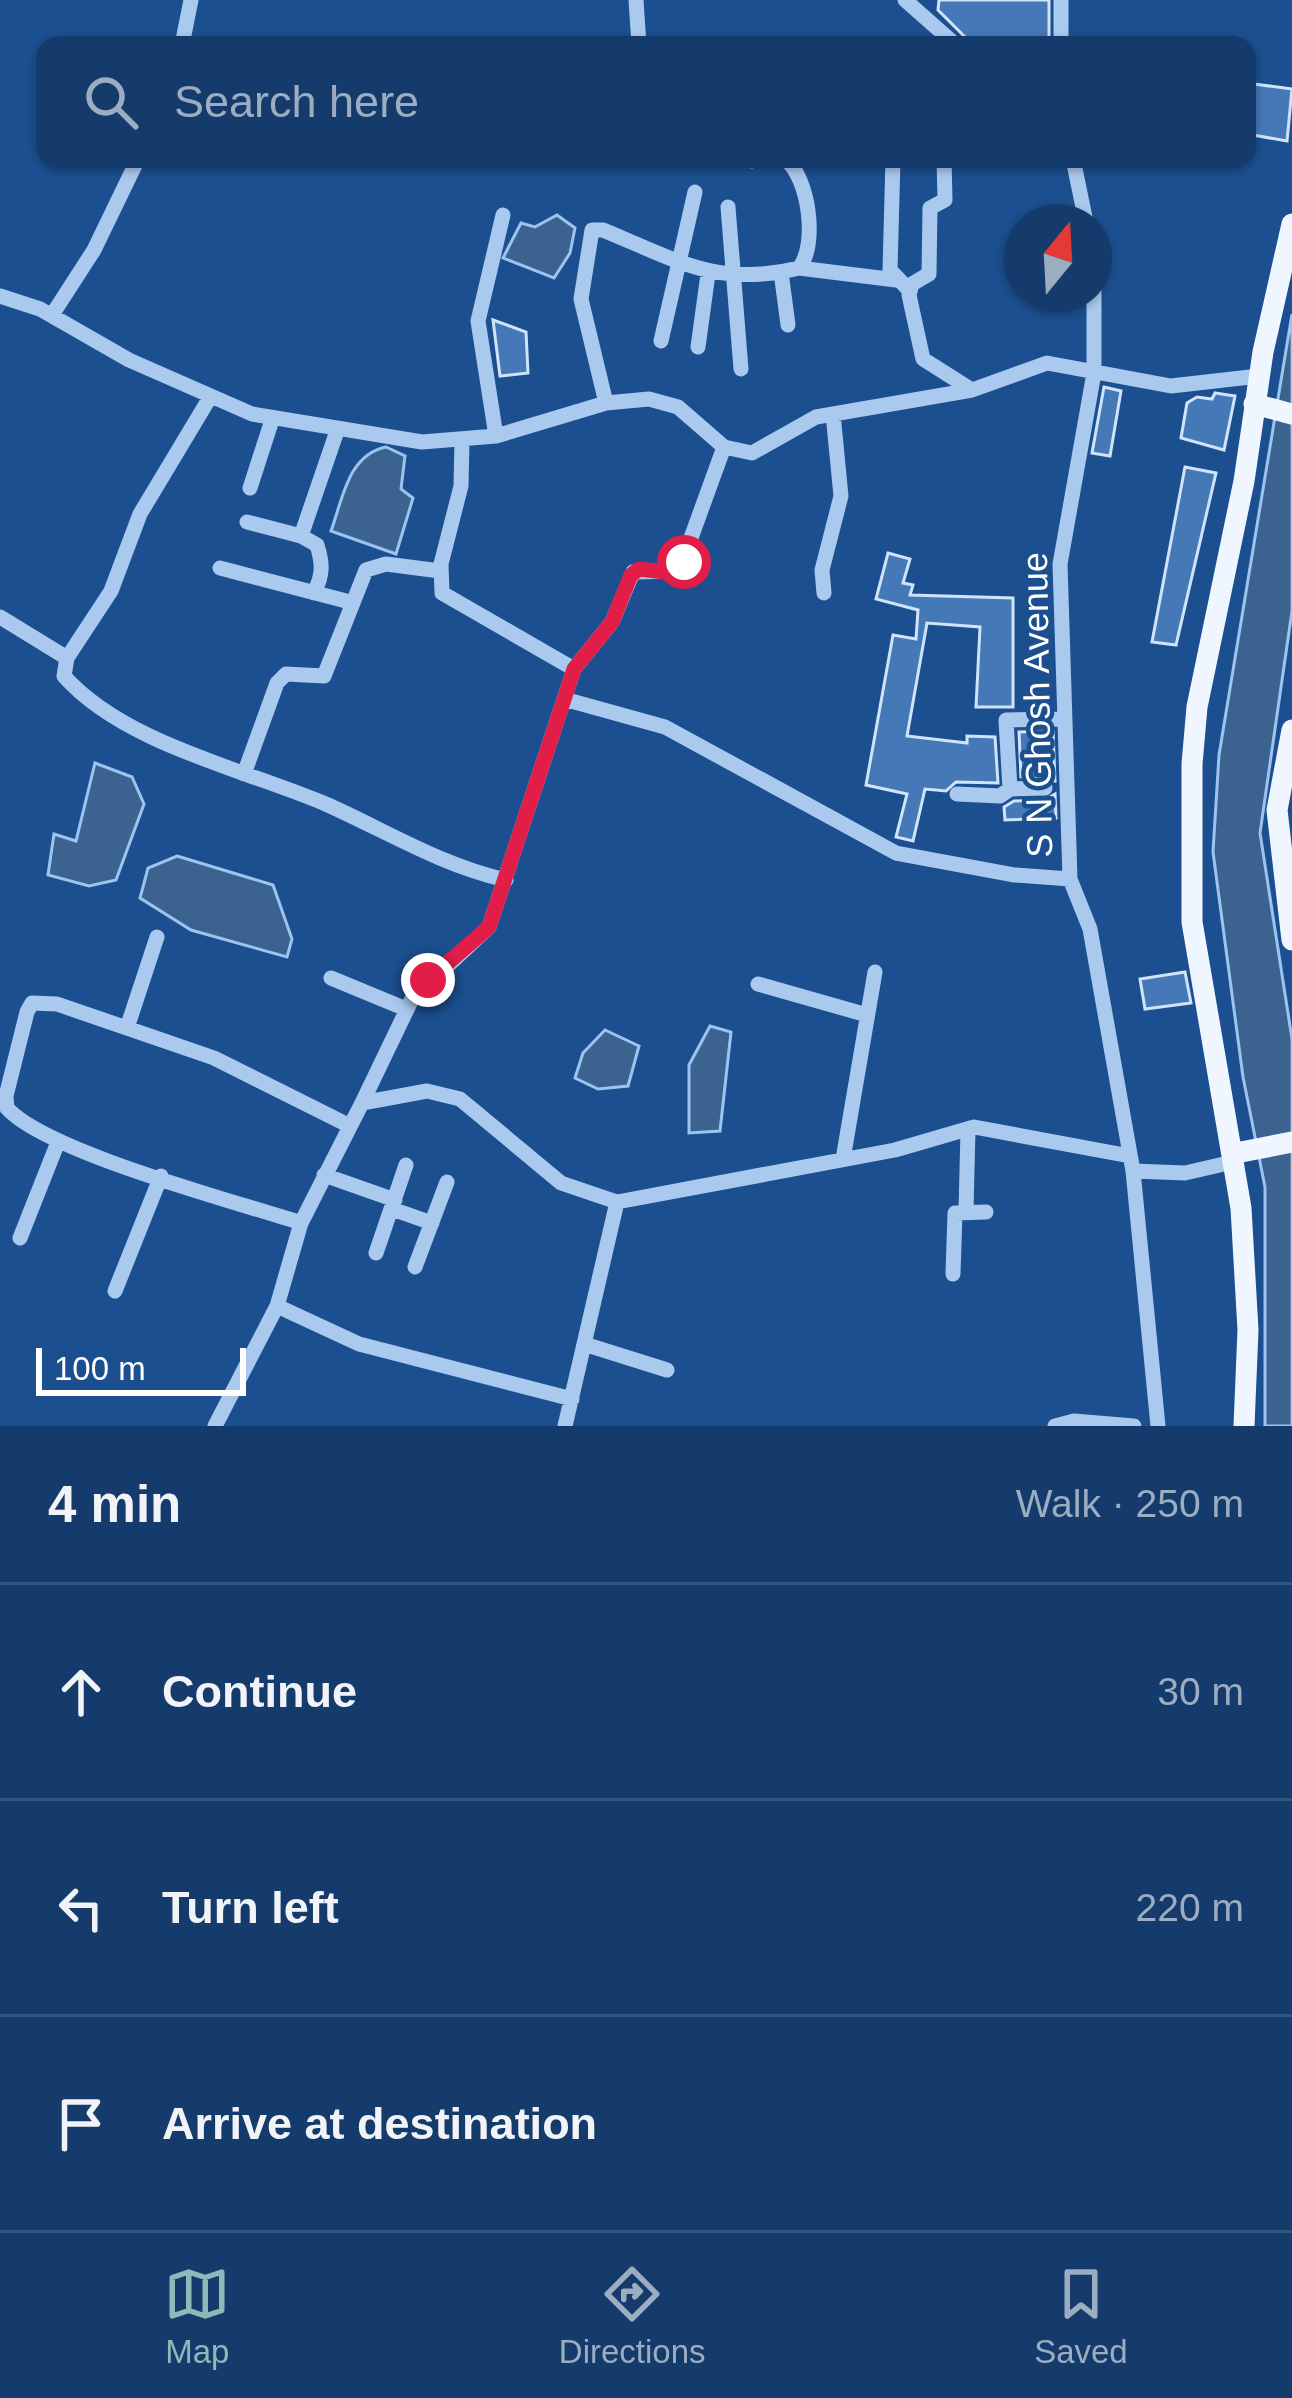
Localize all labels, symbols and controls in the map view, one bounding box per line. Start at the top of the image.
search box [36,36,1256,168]
icon: search [78,69,144,135]
text: Search here [174,76,419,127]
north arrow [1004,204,1112,312]
route start [657,535,711,589]
street label: S N Ghosh Avenue [1014,552,1060,858]
route end [401,953,455,1007]
scale bar [36,1342,246,1395]
text: 100 m [54,1350,146,1387]
text: 4 min [48,1476,181,1533]
text: Walk · 250 m [1016,1482,1244,1525]
icon: ahead [48,1659,114,1725]
text: Continue [162,1666,357,1717]
text: 30 m [1157,1670,1244,1713]
icon: left [48,1875,114,1941]
text: Turn left [162,1882,339,1933]
text: 220 m [1136,1886,1244,1929]
icon: arrive [48,2091,114,2157]
text: Arrive at destination [162,2098,597,2149]
tab: Map [164,2261,230,2371]
tab: Directions [559,2261,706,2371]
tab: Saved [1034,2261,1128,2371]

